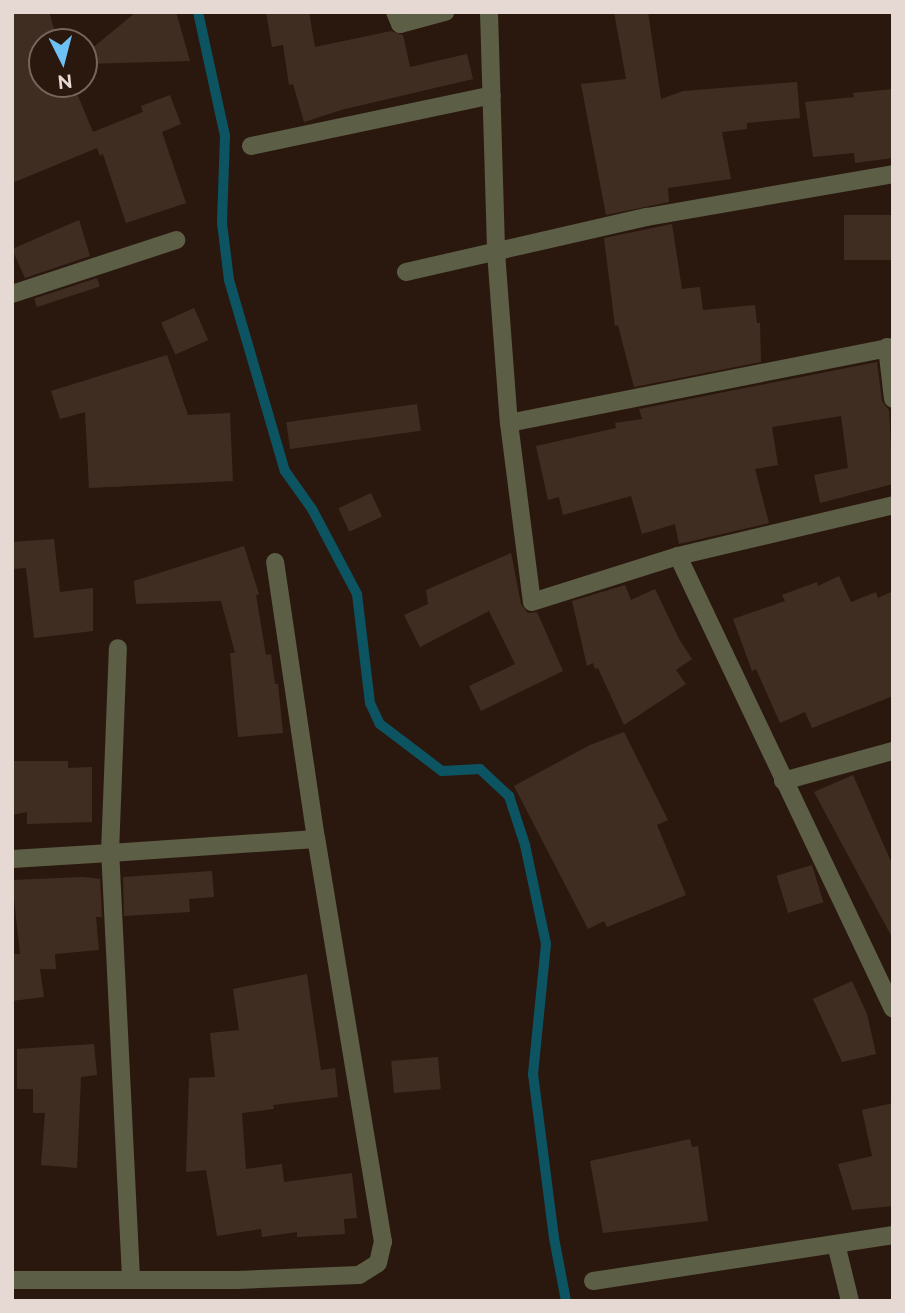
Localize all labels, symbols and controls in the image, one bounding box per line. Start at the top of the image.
north arrow [28,28,98,98]
text: N [57,70,73,94]

